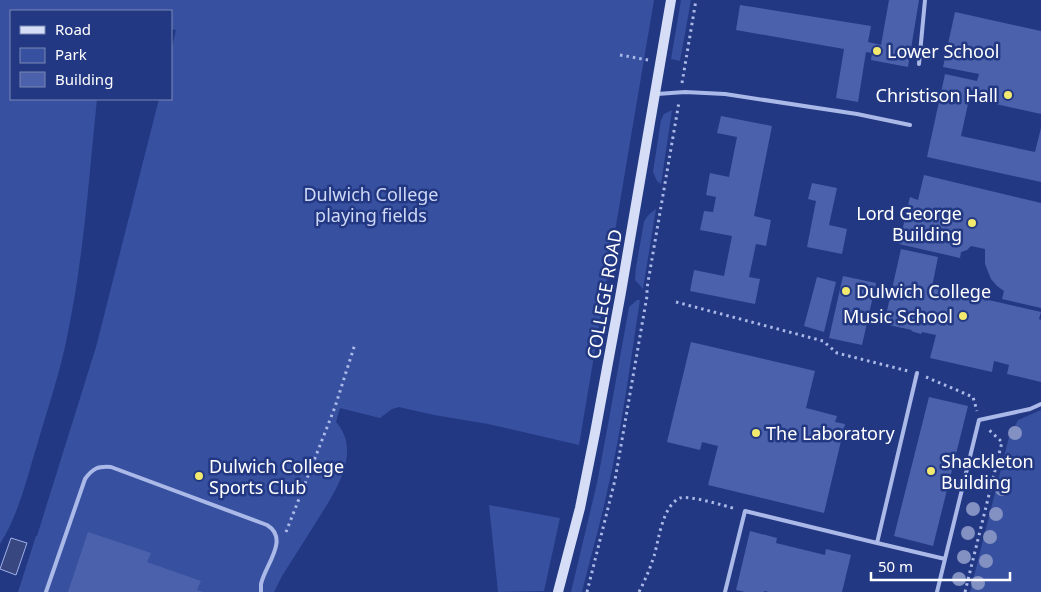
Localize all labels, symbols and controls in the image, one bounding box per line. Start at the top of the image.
legend [10,10,172,100]
text: Road [55,19,91,39]
place label: Lower School [887,39,999,63]
text: Park [55,44,87,64]
marker: Lower School [871,45,883,57]
text: Building [55,69,113,89]
place label: Christison Hall [876,83,998,107]
marker: Christison Hall [1002,89,1014,101]
park label: Dulwich College playing fields [303,182,439,227]
place label: Lord George Building [856,201,962,246]
marker: Lord George Building [966,217,978,229]
street label: COLLEGE ROAD [581,227,627,361]
place label: Dulwich College [856,279,991,303]
marker: Dulwich College [840,285,852,297]
place label: Music School [843,304,953,328]
marker: Music School [957,310,969,322]
place label: The Laboratory [766,421,895,445]
marker: The Laboratory [750,427,762,439]
place label: Shackleton Building [941,449,1034,494]
place label: Dulwich College Sports Club [209,454,344,499]
marker: Shackleton Building [925,465,937,477]
marker: Dulwich College Sports Club [193,470,205,482]
scale bar [871,550,1010,582]
text: 50 m [878,556,913,576]

